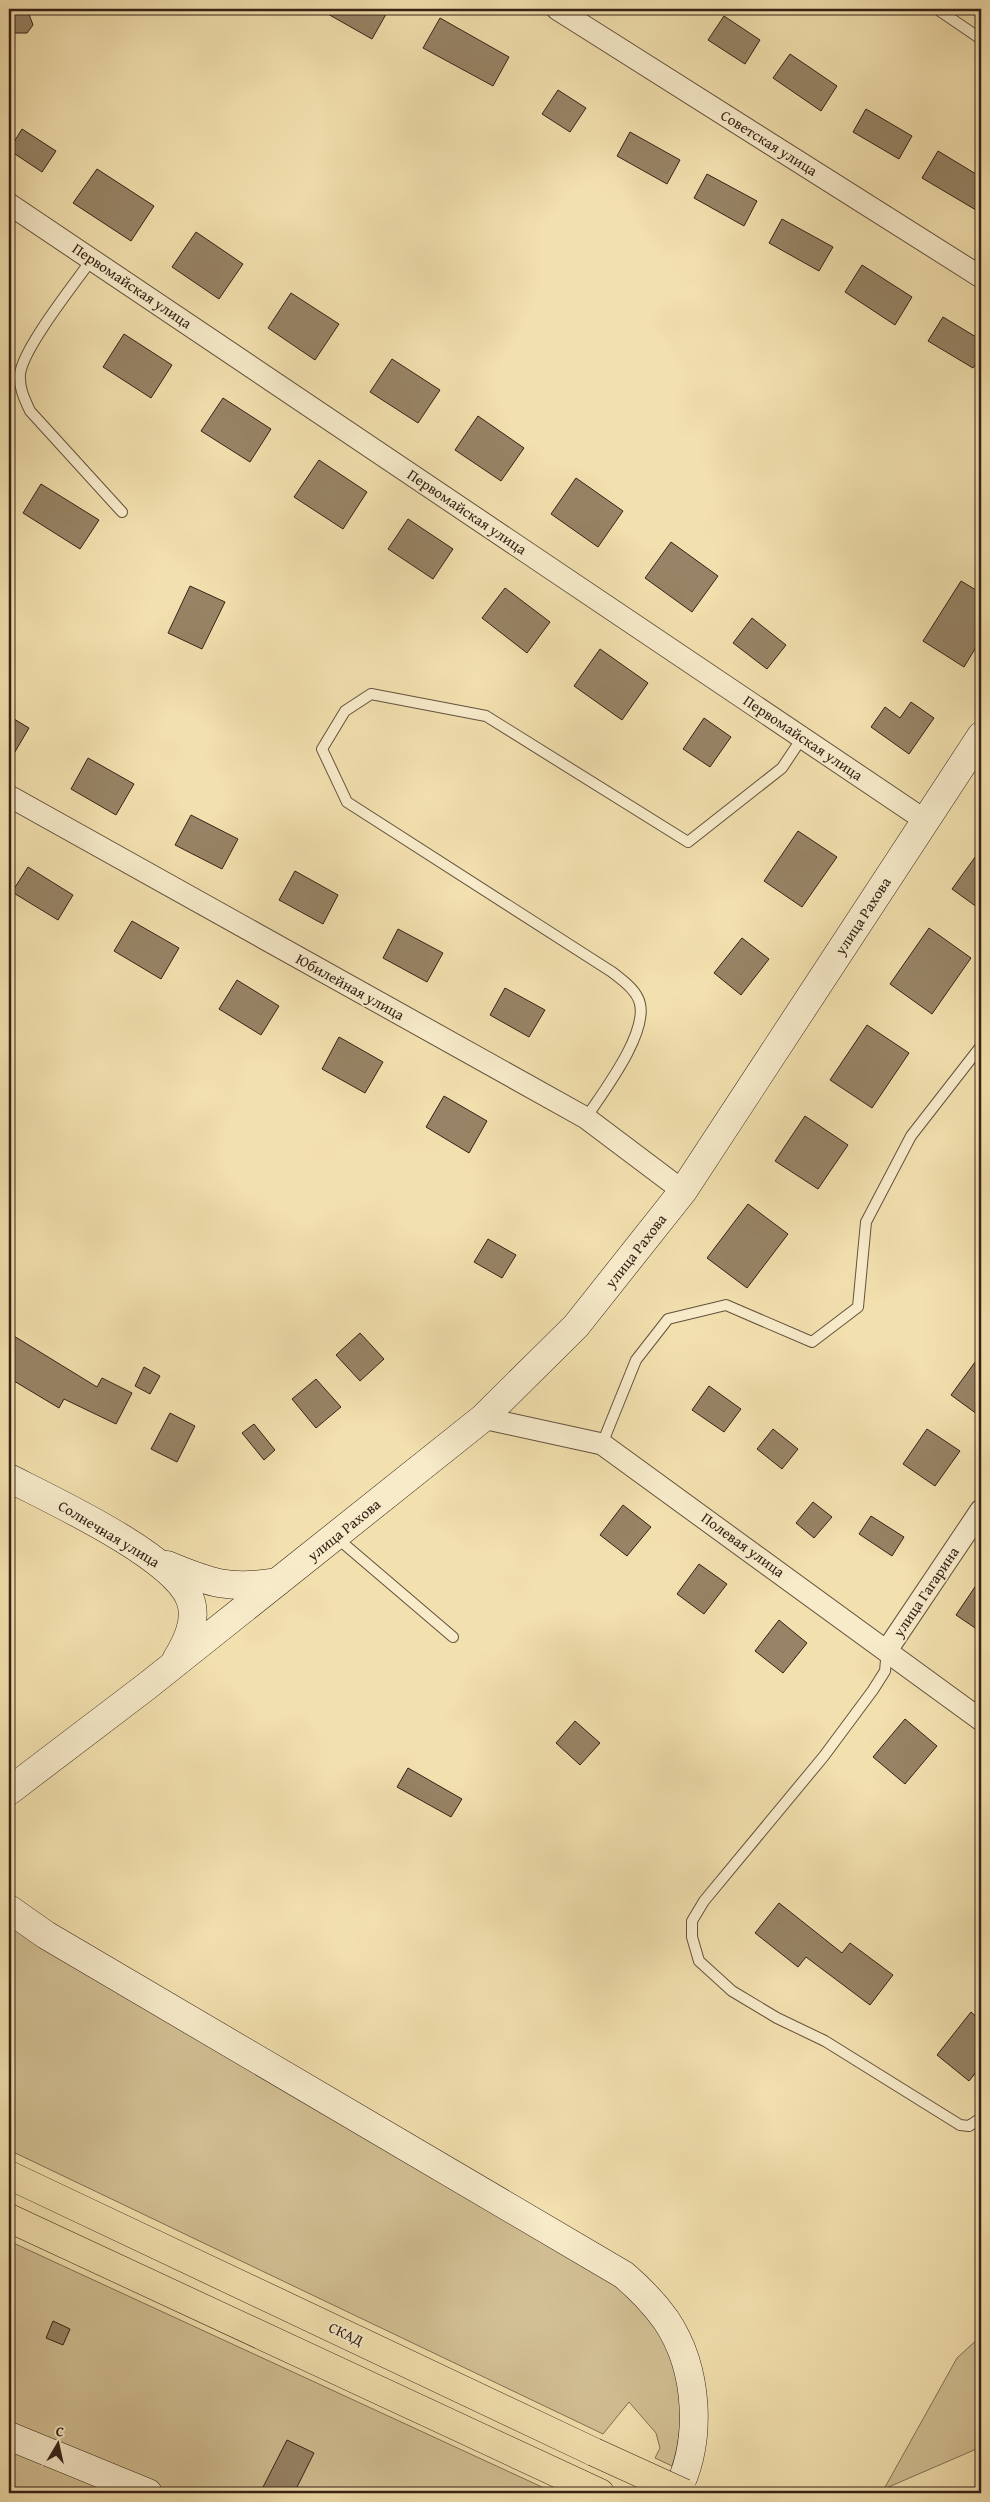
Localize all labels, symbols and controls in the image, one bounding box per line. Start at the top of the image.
street label: Советская улица [717,104,822,181]
street label: Первомайская улица [69,238,197,334]
street label: Первомайская улица [404,464,532,560]
street label: Первомайская улица [740,690,868,786]
street label: улица Рахова [829,872,896,960]
street label: Юбилейная улица [292,948,409,1025]
street label: улица Рахова [599,1209,672,1293]
street label: улица Рахова [302,1493,385,1566]
street label: Солнечная улица [55,1495,165,1573]
street label: Полевая улица [697,1507,790,1583]
street label: улица Гагарина [887,1542,964,1642]
street label: СКАД [325,2316,367,2351]
north arrow [32,2420,82,2470]
text: С [55,2421,66,2442]

